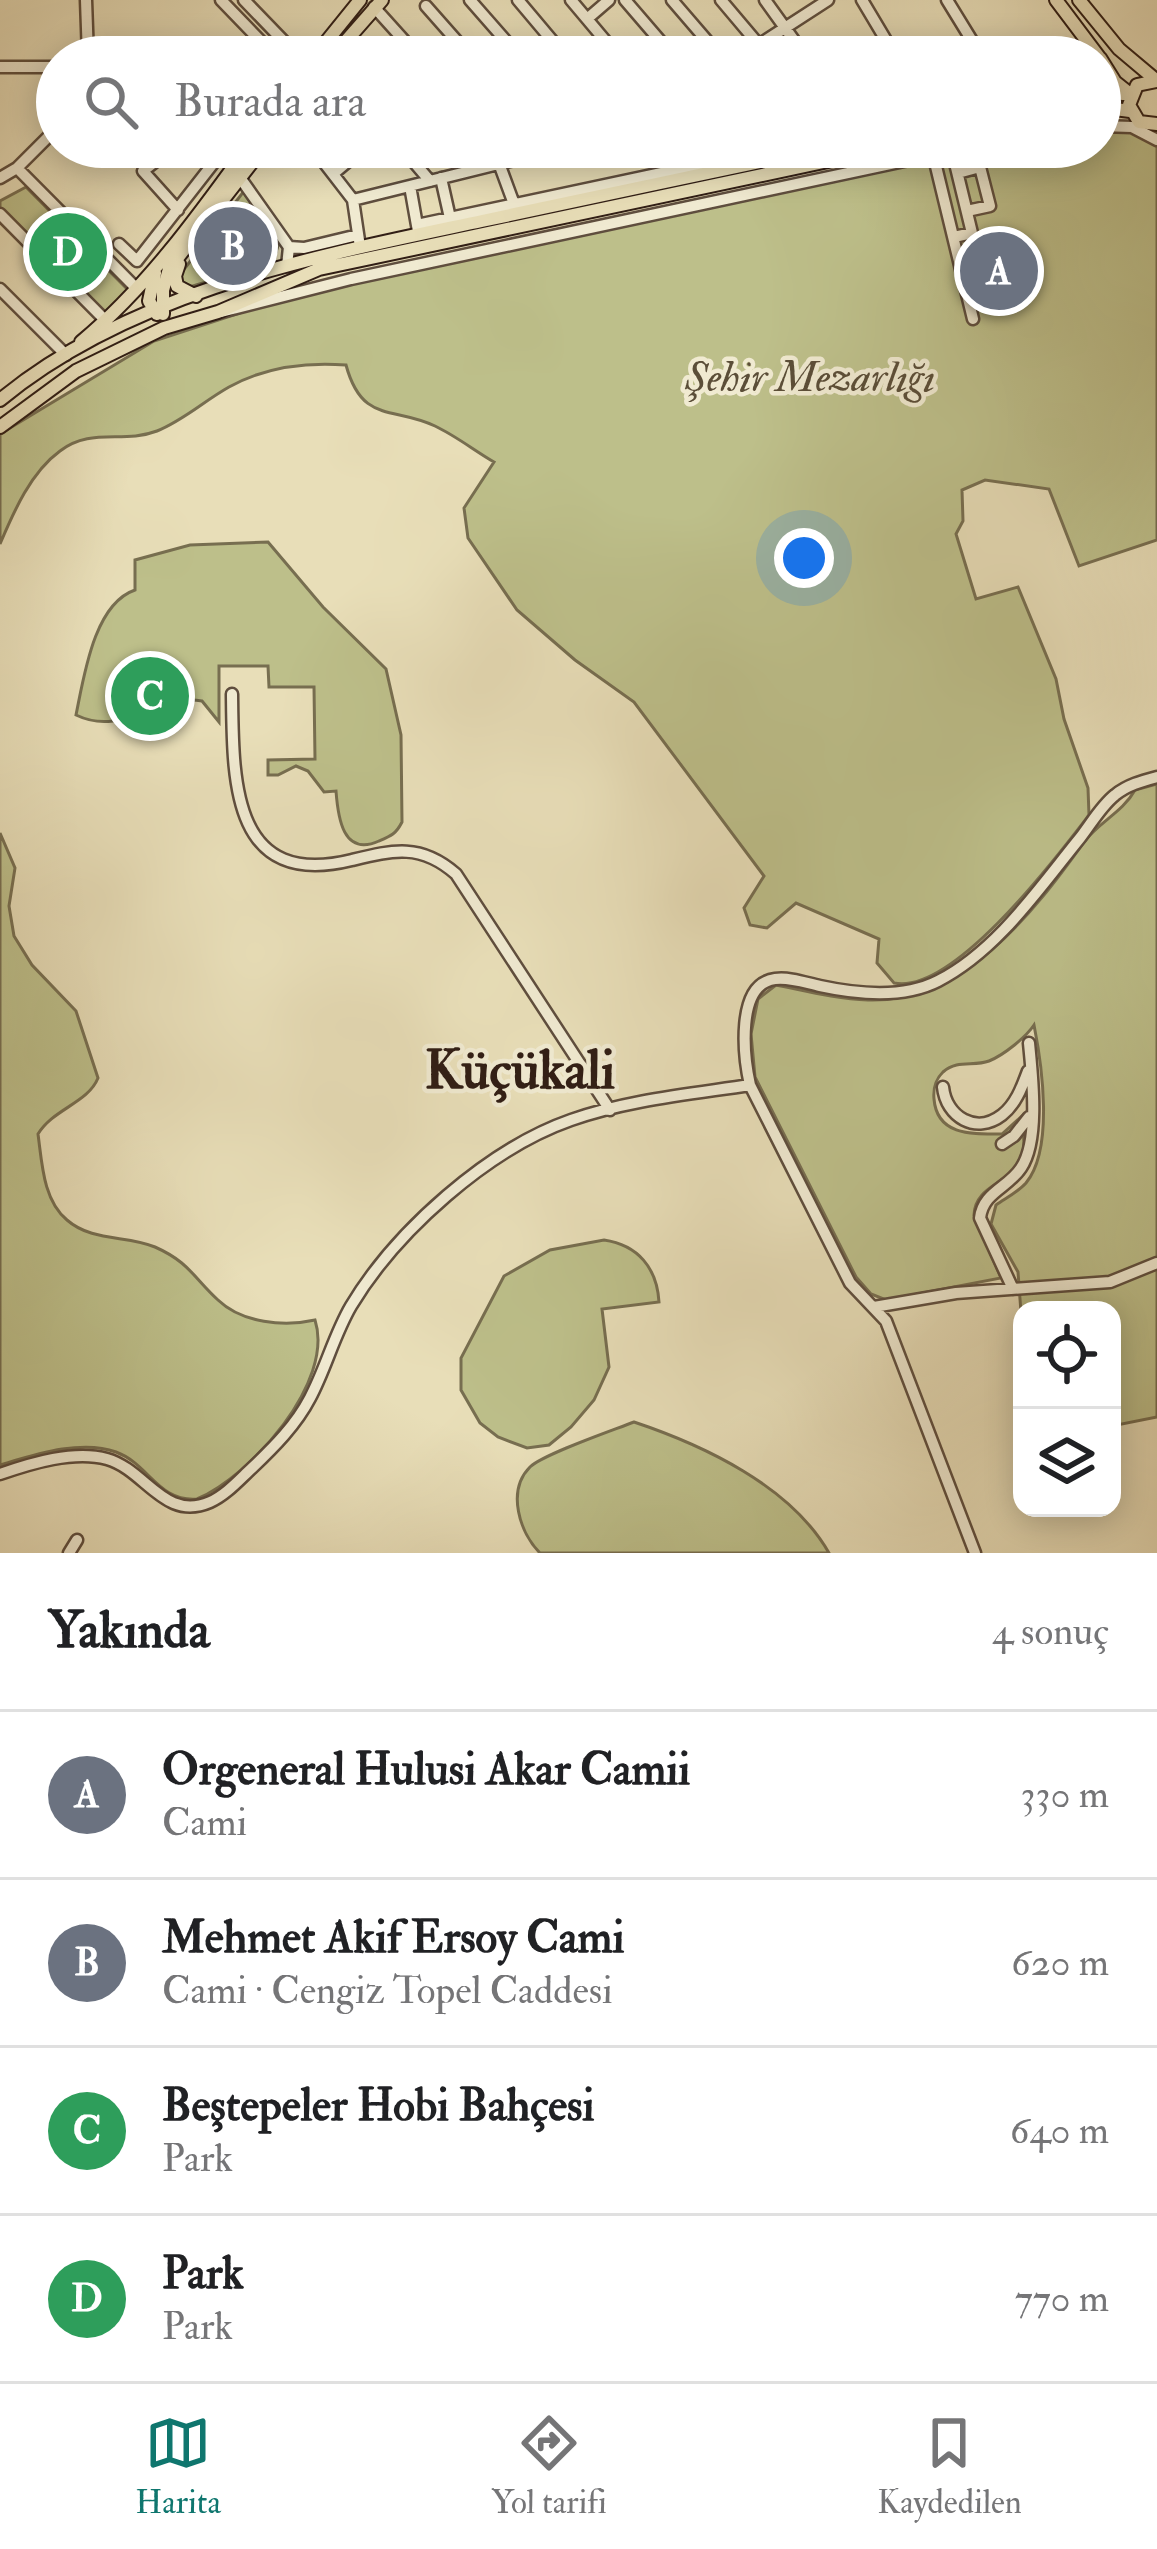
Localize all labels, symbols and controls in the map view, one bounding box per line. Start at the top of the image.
search box [36,36,1121,168]
icon: search [78,69,144,135]
text: Burada ara [174,74,366,130]
pin: B [194,201,272,291]
pin: D [29,207,107,297]
pin: A [960,226,1038,316]
park label: Şehir Mezarlığı [684,352,935,404]
your location [774,528,834,588]
pin: C [111,651,189,741]
district label: Küçükali [425,1037,615,1105]
map controls [1013,1301,1121,1517]
button: locate [1013,1301,1121,1409]
button: layers [1013,1409,1121,1517]
text: Yakında [48,1599,210,1663]
text: 4 sonuç [992,1607,1109,1656]
text: Orgeneral Hulusi Akar Camii [162,1742,690,1798]
text: A [75,1770,99,1819]
text: 330 m [1021,1770,1109,1819]
text: Cami [162,1798,247,1847]
text: Mehmet Akif Ersoy Cami [162,1910,624,1966]
text: B [74,1938,100,1987]
text: 620 m [1011,1938,1109,1987]
text: Cami · Cengiz Topel Caddesi [162,1966,613,2015]
text: Beştepeler Hobi Bahçesi [162,2078,595,2134]
text: C [73,2106,101,2155]
text: 640 m [1010,2106,1109,2155]
text: Park [162,2134,233,2183]
text: Park [162,2246,244,2302]
text: D [71,2274,103,2323]
text: 770 m [1015,2274,1109,2323]
text: Park [162,2302,233,2351]
tab: Harita [135,2410,221,2523]
tab: Yol tarifi [491,2410,607,2523]
tab: Kaydedilen [877,2410,1022,2523]

